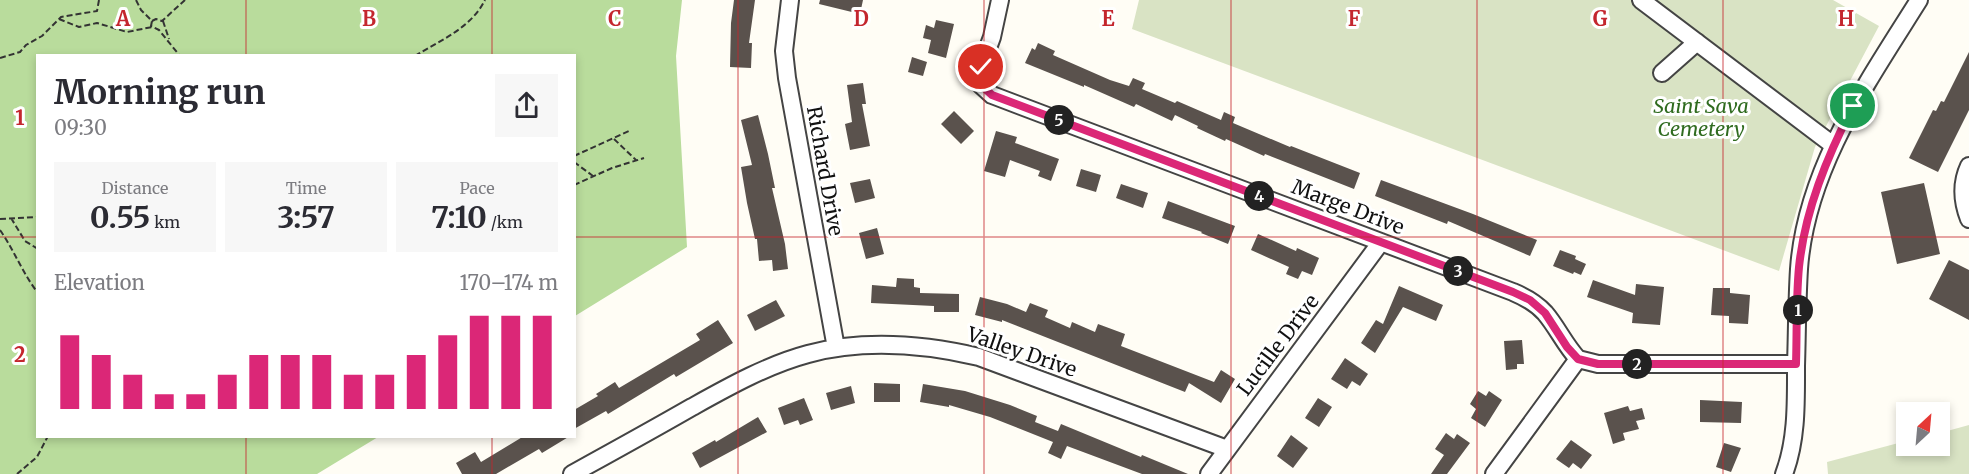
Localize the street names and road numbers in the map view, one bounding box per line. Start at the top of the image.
street label: Richard Drive [802,104,849,238]
street label: Marge Drive [1289,174,1408,239]
street label: Lucille Drive [1231,289,1324,400]
street label: Valley Drive [963,321,1080,382]

